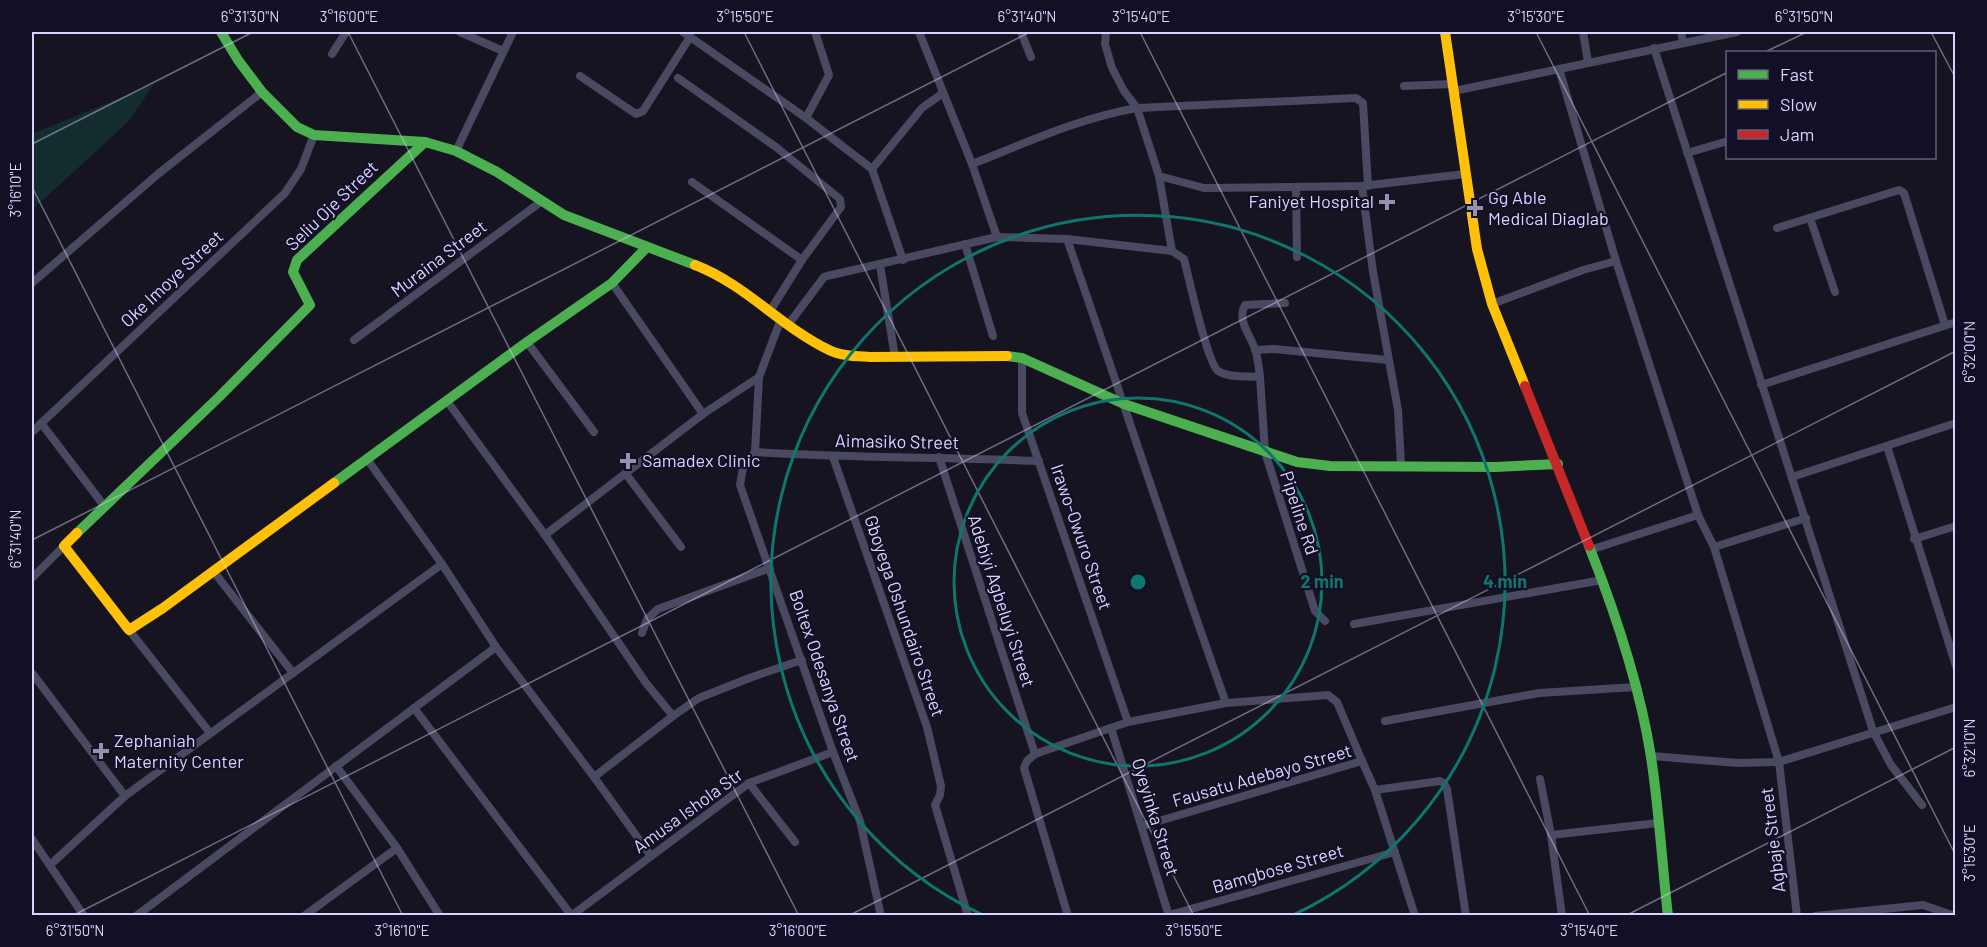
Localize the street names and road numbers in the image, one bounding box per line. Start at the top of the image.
street label: Seliu Oje Street [280,156,382,255]
street label: Muraina Street [386,215,491,301]
street label: Oke Imoye Street [115,225,227,331]
street label: Aimasiko Street [835,429,959,453]
street label: Irawo-Owuro Street [1047,461,1117,612]
street label: Pipeline Rd [1276,468,1324,557]
street label: Gboyega Oshundairo Street [860,512,950,719]
street label: Adebiyi Agbeluyi Street [964,512,1040,690]
street label: Boltex Odesanya Street [785,587,865,765]
street label: Fausatu Adebayo Street [1169,739,1354,811]
street label: Oyeyinka Street [1128,755,1184,878]
street label: Amusa Ishola Str [628,763,747,857]
street label: Agbaje Street [1755,786,1789,894]
street label: Bamgbose Street [1210,839,1346,897]

